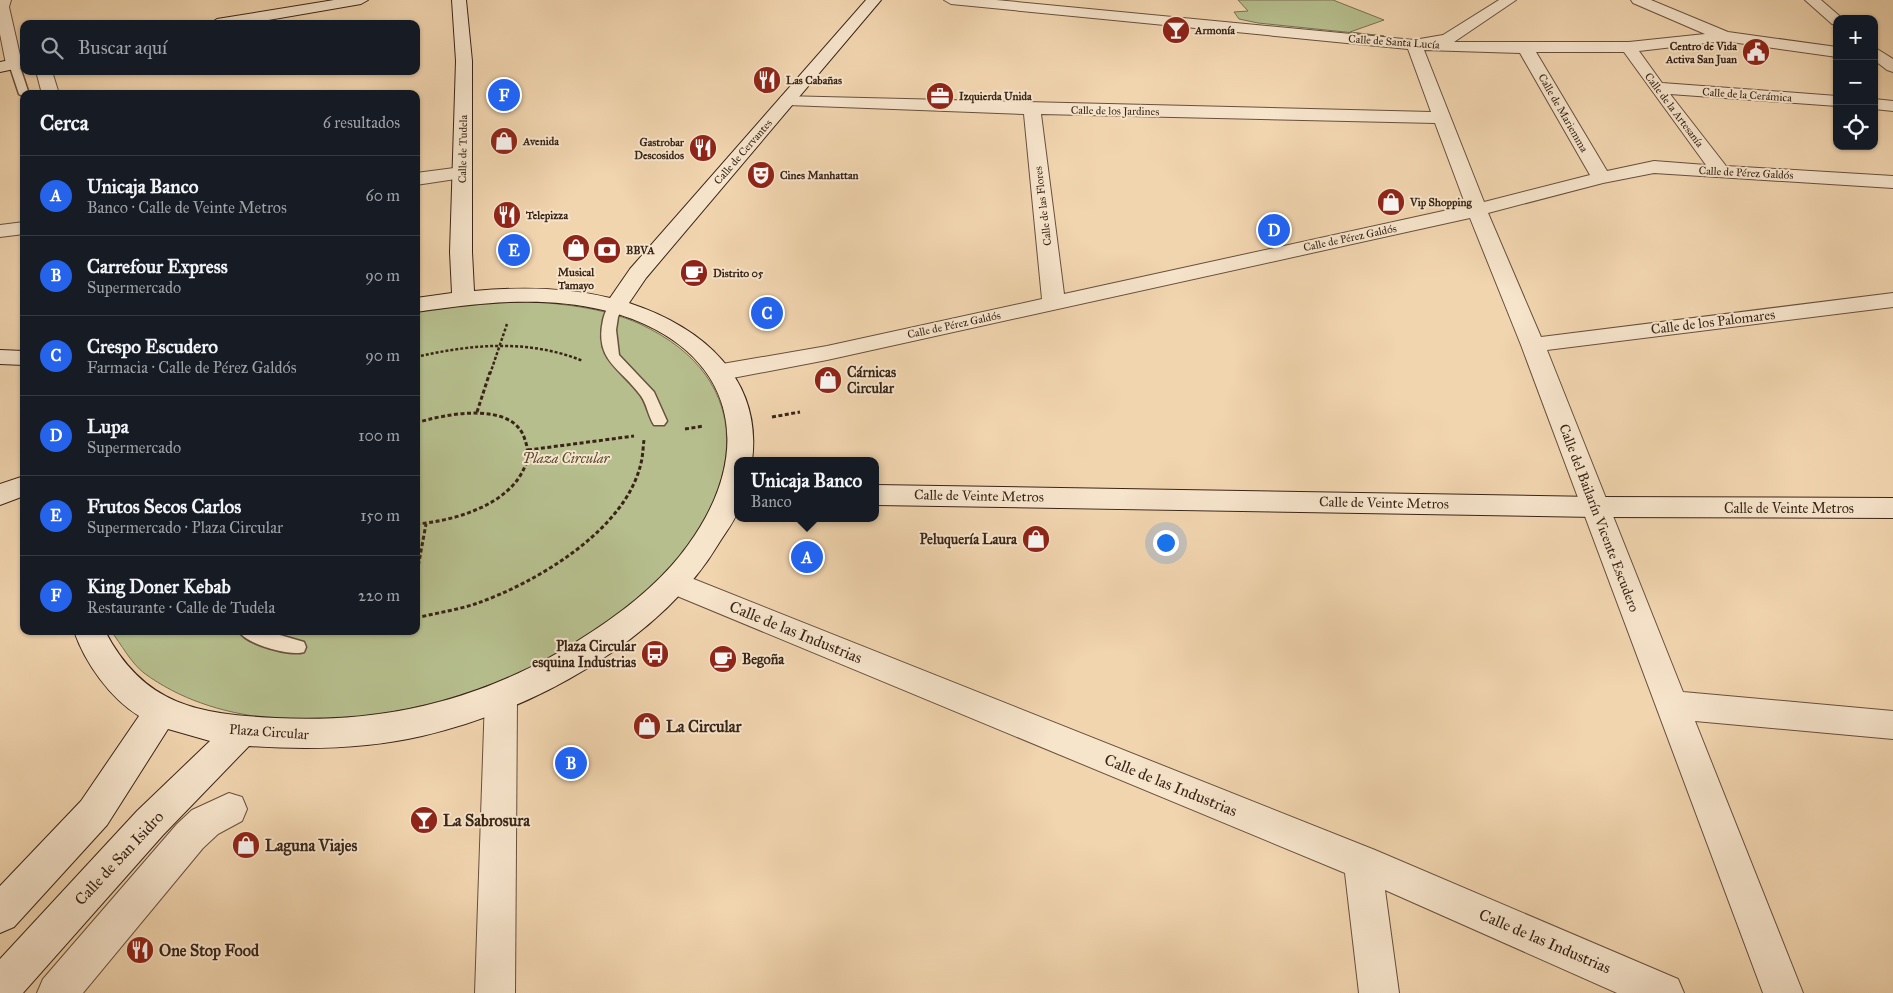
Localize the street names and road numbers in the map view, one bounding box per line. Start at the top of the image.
street label: Calle de Santa Lucía [1348,32,1440,52]
street label: Calle de la Artesanía [1642,70,1706,150]
street label: Calle de Mariemma [1535,72,1591,155]
street label: Calle de la Cerámica [1702,85,1793,105]
street label: Calle de los Jardines [1071,104,1159,119]
street label: Calle de Tudela [456,114,470,183]
street label: Calle de Cervantes [711,117,775,187]
street label: Calle de Pérez Galdós [1698,164,1794,182]
street label: Calle de las Flores [1032,166,1054,246]
street label: Calle de Pérez Galdós [1302,222,1398,254]
street label: Calle de los Palomares [1650,306,1776,338]
street label: Calle de Pérez Galdós [906,309,1002,341]
street label: Calle del Bailarín Vicente Escudero [1555,422,1643,614]
street label: Calle de Veinte Metros [914,486,1044,506]
street label: Calle de Veinte Metros [1319,493,1449,513]
street label: Calle de Veinte Metros [1724,500,1854,517]
street label: Calle de las Industrias [727,597,865,667]
street label: Plaza Circular [228,721,310,743]
street label: Calle de las Industrias [1102,750,1240,820]
street label: Calle de San Isidro [71,807,167,909]
street label: Calle de las Industrias [1476,905,1614,977]

